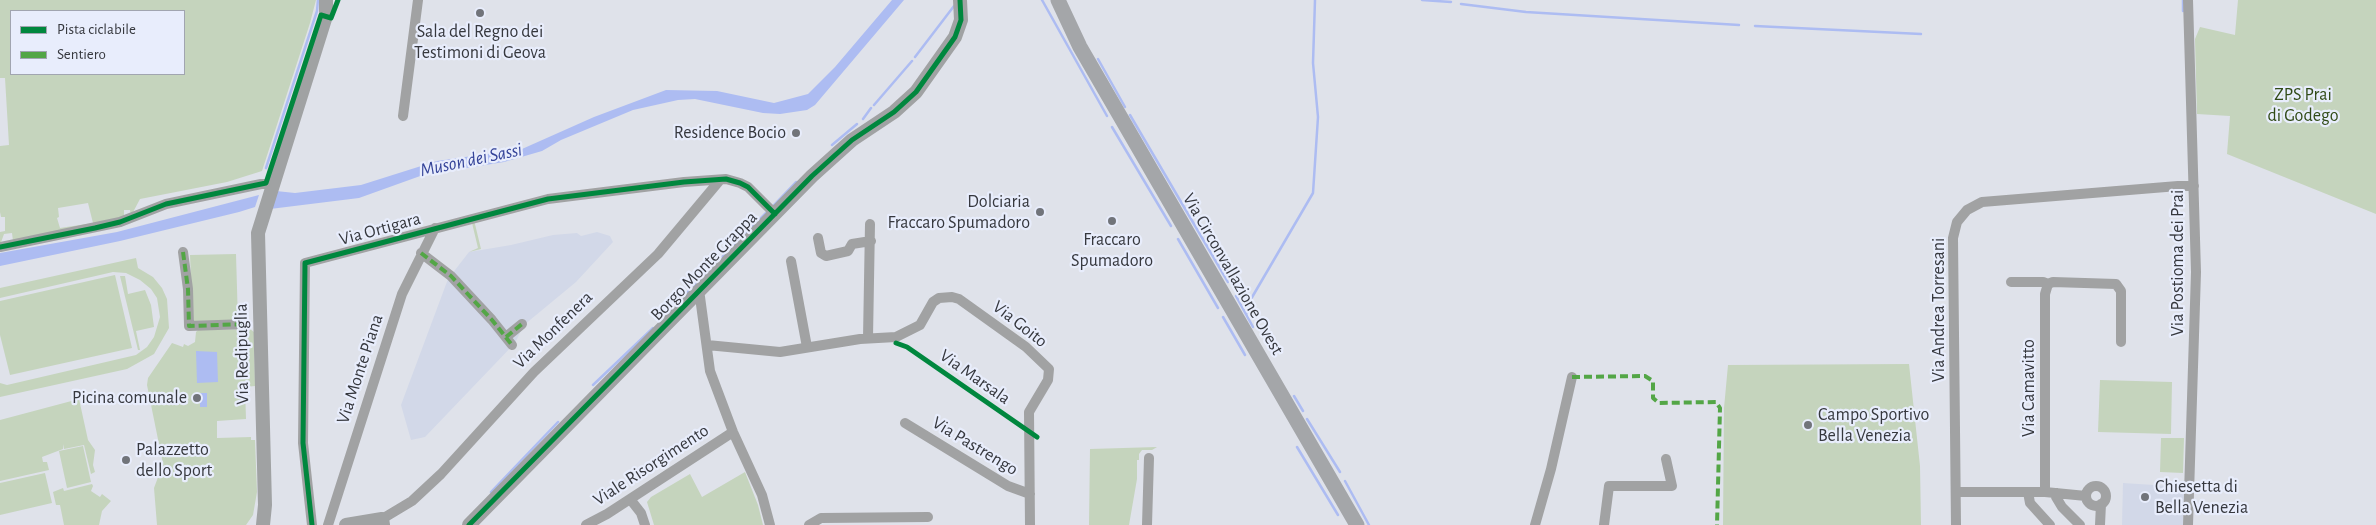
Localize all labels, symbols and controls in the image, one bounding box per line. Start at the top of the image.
marker: Sala del Regno dei Testimoni di Geova [474,7,486,19]
legend [10,10,185,75]
place label: Sala del Regno dei Testimoni di Geova [414,21,546,64]
text: Pista ciclabile [57,22,136,37]
text: Sentiero [57,47,106,62]
park label: ZPS Prai di Godego [2268,84,2338,126]
place label: Residence Bocio [674,122,786,144]
marker: Residence Bocio [790,127,802,139]
water label: Muson dei Sassi [418,138,524,182]
street label: Via Circonvallazione Ovest [1178,189,1288,359]
street label: Via Postioma dei Prai [2167,190,2189,336]
place label: Dolciaria Fraccaro Spumadoro [888,191,1030,233]
marker: Dolciaria Fraccaro Spumadoro [1034,206,1046,218]
street label: Borgo Monte Grappa [646,207,762,325]
street label: Via Ortigara [337,208,423,250]
marker: Fraccaro Spumadoro [1106,215,1118,227]
place label: Fraccaro Spumadoro [1071,229,1153,272]
street label: Via Andrea Torresani [1928,238,1950,382]
street label: Via Monfenera [509,287,597,373]
street label: Via Goito [988,296,1052,352]
street label: Via Redipuglia [230,303,254,405]
street label: Via Monte Piana [332,312,388,426]
street label: Via Camavitto [2018,339,2040,437]
street label: Via Marsala [935,345,1015,409]
place label: Picina comunale [72,387,187,409]
marker: Picina comunale [191,392,203,404]
place label: Campo Sportivo Bella Venezia [1818,404,1929,446]
street label: Via Pastrengo [928,412,1022,480]
marker: Campo Sportivo Bella Venezia [1802,419,1814,431]
street label: Viale Risorgimento [589,420,713,510]
place label: Palazzetto dello Sport [136,439,212,482]
marker: Palazzetto dello Sport [120,454,132,466]
place label: Chiesetta di Bella Venezia [2155,476,2248,518]
marker: Chiesetta di Bella Venezia [2139,491,2151,503]

